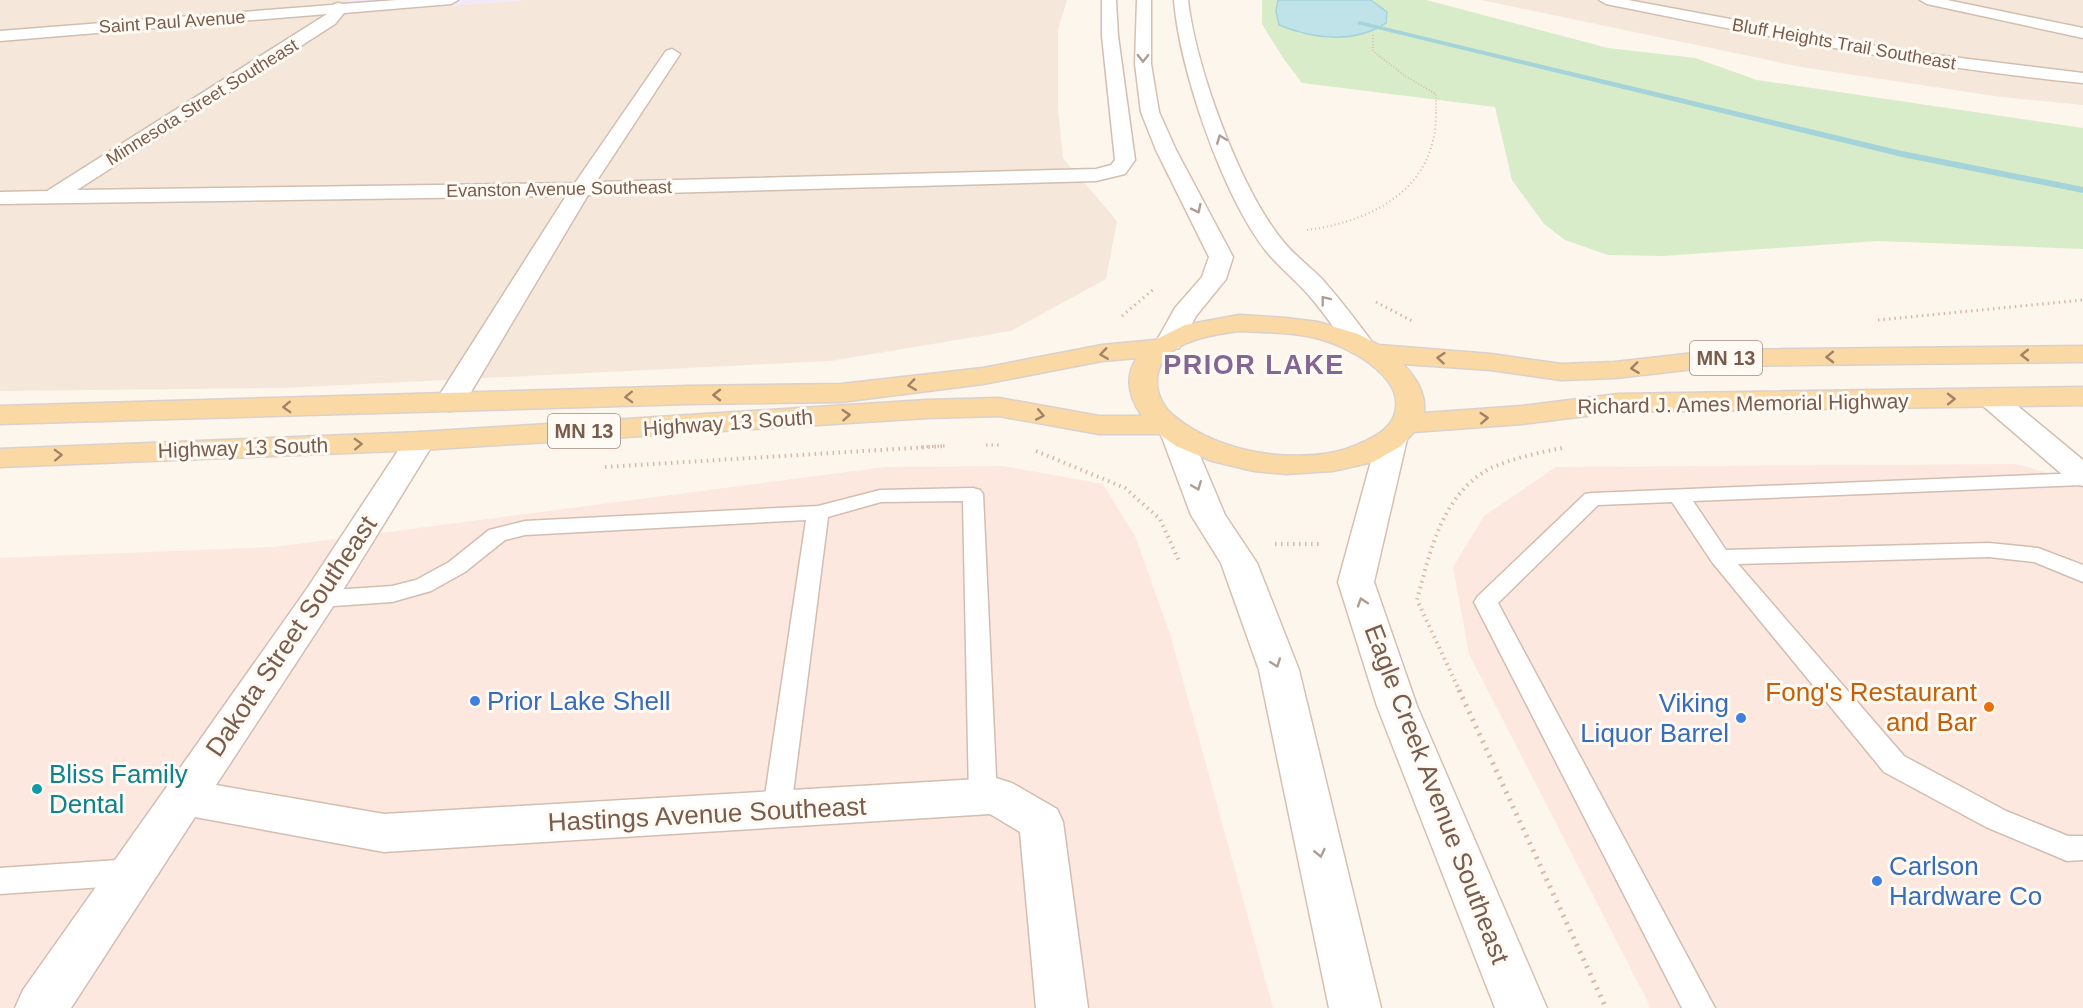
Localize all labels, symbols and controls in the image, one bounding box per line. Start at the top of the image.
street label: Saint Paul Avenue [98,7,246,37]
street label: Bluff Heights Trail Southeast [1731,14,1957,74]
street label: Minnesota Street Southeast [103,35,301,169]
one-way arrow [1137,54,1149,63]
one-way arrow [1215,134,1228,145]
street label: Evanston Avenue Southeast [446,177,672,201]
one-way arrow [1190,203,1201,214]
one-way arrow [1322,296,1333,307]
road number: MN 13 [1690,341,1762,375]
one-way arrow [1100,347,1109,359]
one-way arrow [2020,349,2029,361]
district label: PRIOR LAKE [1163,350,1345,380]
one-way arrow [1825,351,1834,363]
one-way arrow [1436,352,1445,365]
one-way arrow [1630,361,1640,374]
one-way arrow [907,379,916,391]
one-way arrow [713,389,722,401]
street label: Richard J. Ames Memorial Highway [1577,389,1909,418]
one-way arrow [625,391,634,403]
one-way arrow [1946,393,1955,405]
one-way arrow [282,401,291,413]
street label: Highway 13 South [642,405,814,440]
one-way arrow [1035,408,1045,421]
one-way arrow [842,409,851,422]
one-way arrow [1479,412,1488,425]
road number: MN 13 [548,414,620,448]
street label: Highway 13 South [157,433,329,462]
one-way arrow [354,437,363,450]
one-way arrow [54,449,63,462]
one-way arrow [1190,480,1202,491]
street label: Dakota Street Southeast [199,510,383,762]
one-way arrow [1357,597,1370,608]
street label: Eagle Creek Avenue Southeast [1358,620,1516,969]
one-way arrow [1269,657,1282,668]
place label: Fong's Restaurant and Bar [1765,677,1978,737]
place label: Prior Lake Shell [487,686,671,716]
place label: Viking Liquor Barrel [1580,688,1729,748]
marker: Prior Lake Shell [468,694,482,708]
marker: Fong's Restaurant and Bar [1982,700,1996,714]
marker: Viking Liquor Barrel [1734,711,1748,725]
place label: Bliss Family Dental [49,759,188,819]
marker: Bliss Family Dental [30,782,44,796]
street label: Hastings Avenue Southeast [547,791,868,837]
one-way arrow [1313,848,1326,858]
place label: Carlson Hardware Co [1889,851,2042,911]
marker: Carlson Hardware Co [1870,874,1884,888]

